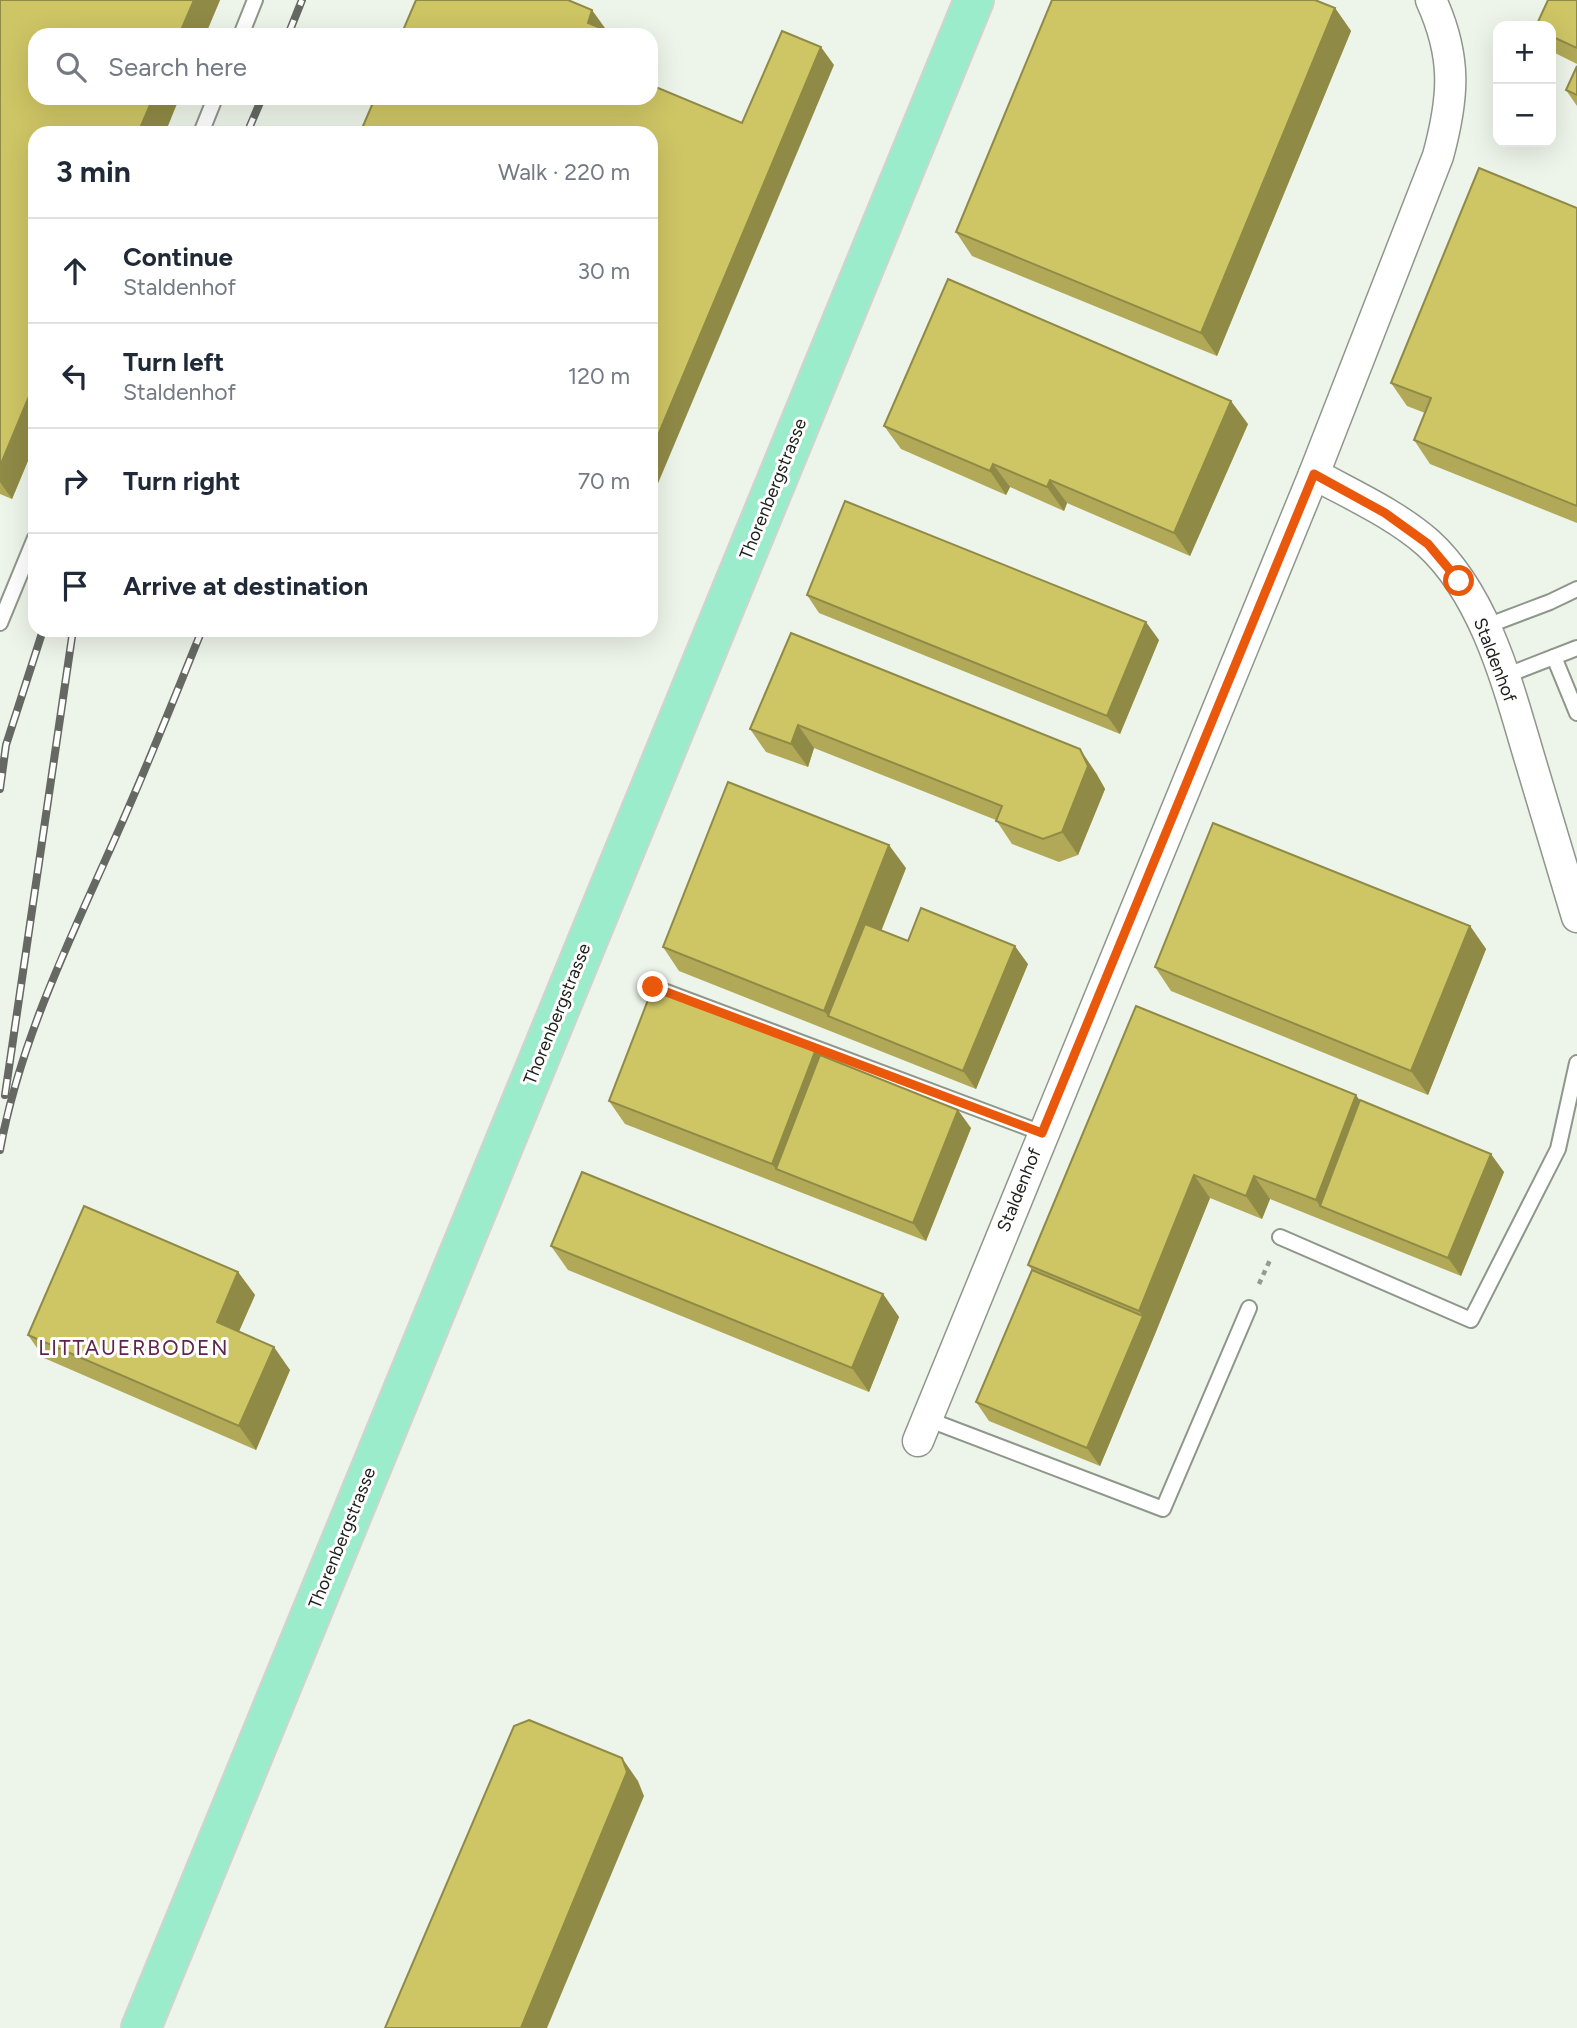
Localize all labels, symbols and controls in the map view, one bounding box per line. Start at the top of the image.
map controls [1493,21,1556,147]
button: + [1493,21,1556,84]
search box [28,28,658,105]
icon: search [52,48,90,86]
text: Search here [108,51,247,83]
button: − [1493,84,1556,147]
text: 3 min [56,153,131,190]
text: Walk · 220 m [498,158,630,186]
text: Continue [123,241,233,273]
icon: ahead [56,252,94,290]
text: 30 m [577,257,630,285]
text: Staldenhof [123,273,236,301]
text: Turn left [123,346,224,378]
icon: left [56,357,94,395]
text: 120 m [568,362,630,390]
text: Staldenhof [123,378,236,406]
street label: Thorenbergstrasse [735,415,811,563]
icon: right [56,462,94,500]
text: Turn right [123,465,240,497]
text: 70 m [578,467,630,495]
route start [1443,565,1474,596]
icon: arrive [56,567,94,605]
text: Arrive at destination [123,570,368,602]
street label: Staldenhof [1469,615,1521,706]
street label: Thorenbergstrasse [519,940,595,1088]
route end [637,971,668,1002]
street label: Staldenhof [992,1145,1046,1235]
district label: LITTAUERBODEN [38,1335,230,1360]
street label: Thorenbergstrasse [304,1464,380,1612]

